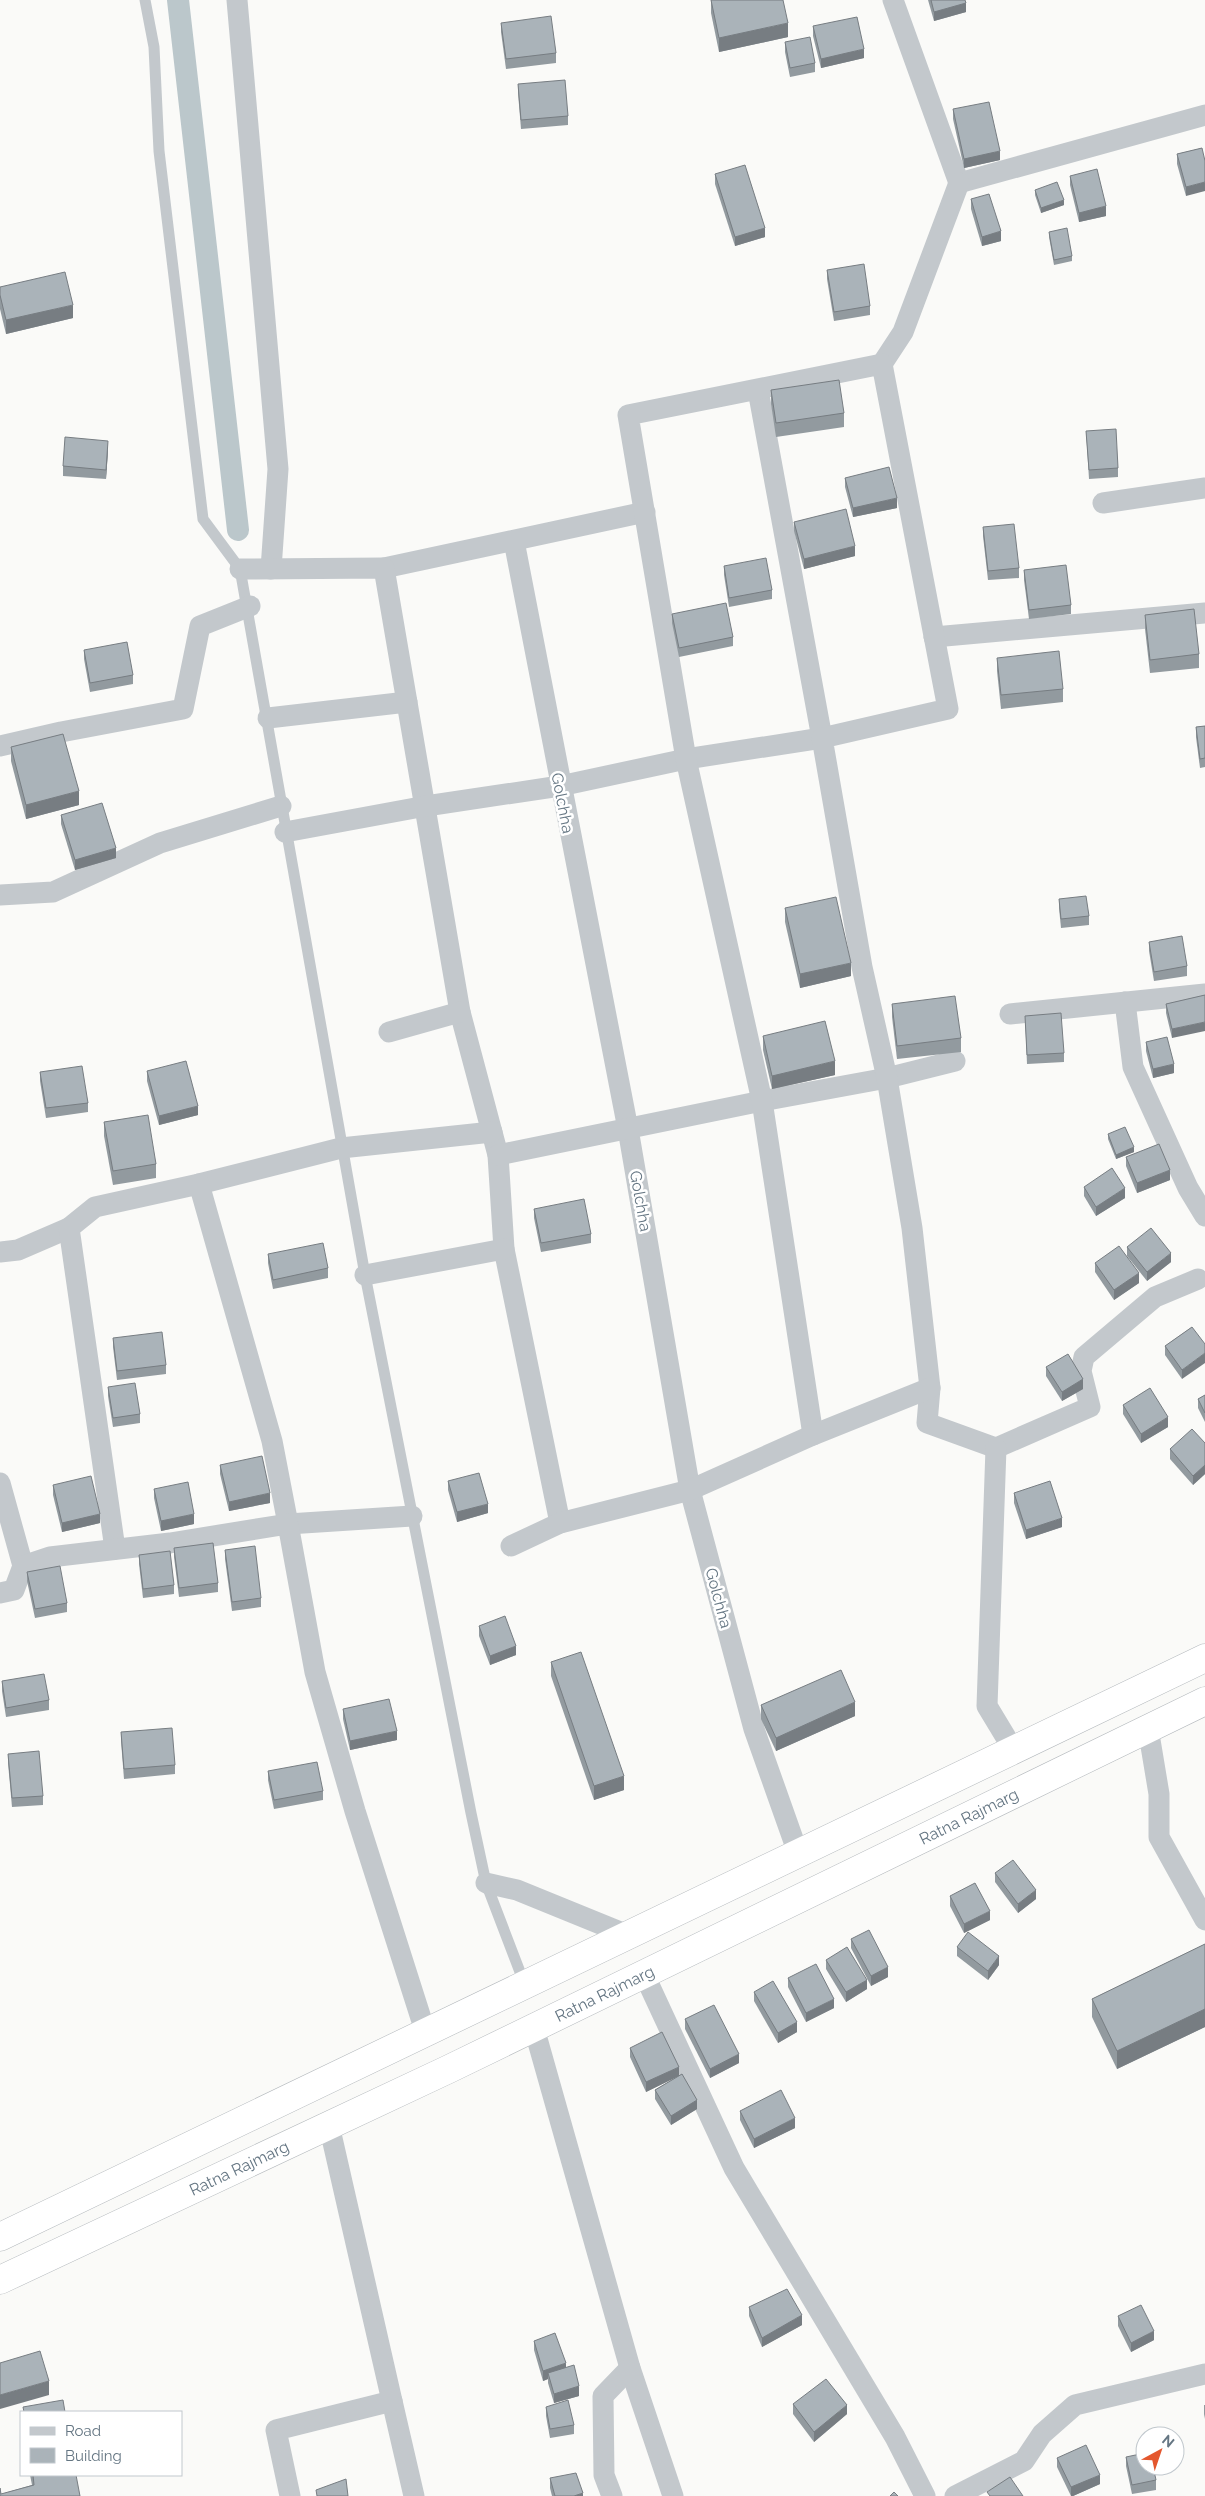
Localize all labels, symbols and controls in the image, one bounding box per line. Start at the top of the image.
street label: Golchha [547,771,578,835]
street label: Golchha [626,1169,655,1233]
street label: Golchha [701,1566,736,1630]
street label: Ratna Rajmarg [916,1784,1022,1849]
street label: Ratna Rajmarg [552,1962,657,2026]
street label: Ratna Rajmarg [186,2137,292,2200]
legend [20,2411,182,2476]
text: Road [65,2422,101,2440]
north arrow [1135,2426,1185,2476]
text: N [1159,2431,1178,2451]
text: Building [65,2447,122,2465]

